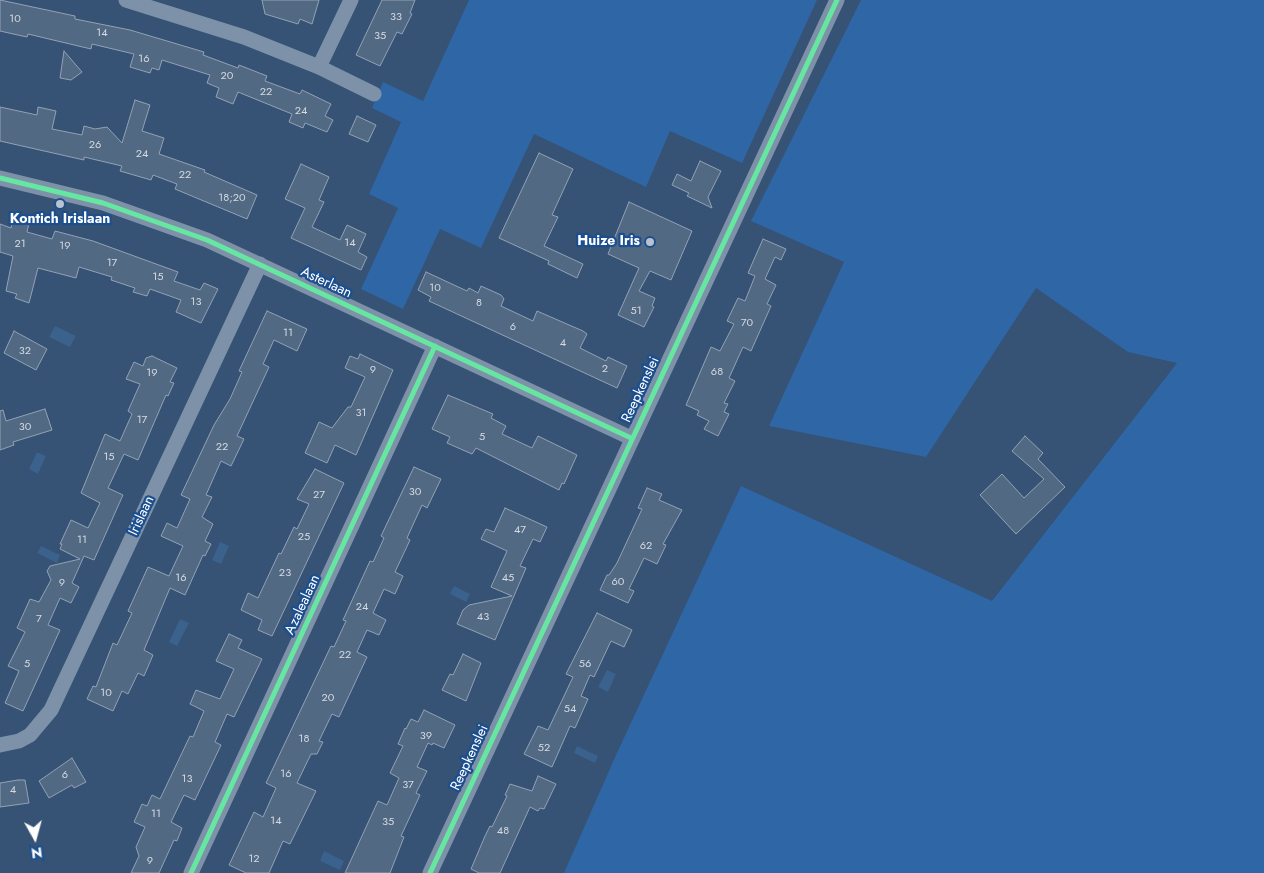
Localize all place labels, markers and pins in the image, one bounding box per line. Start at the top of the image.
marker: Kontich Irislaan [54,198,66,210]
place label: Kontich Irislaan [10,212,110,228]
place label: Huize Iris [577,234,640,250]
marker: Huize Iris [644,236,656,248]

